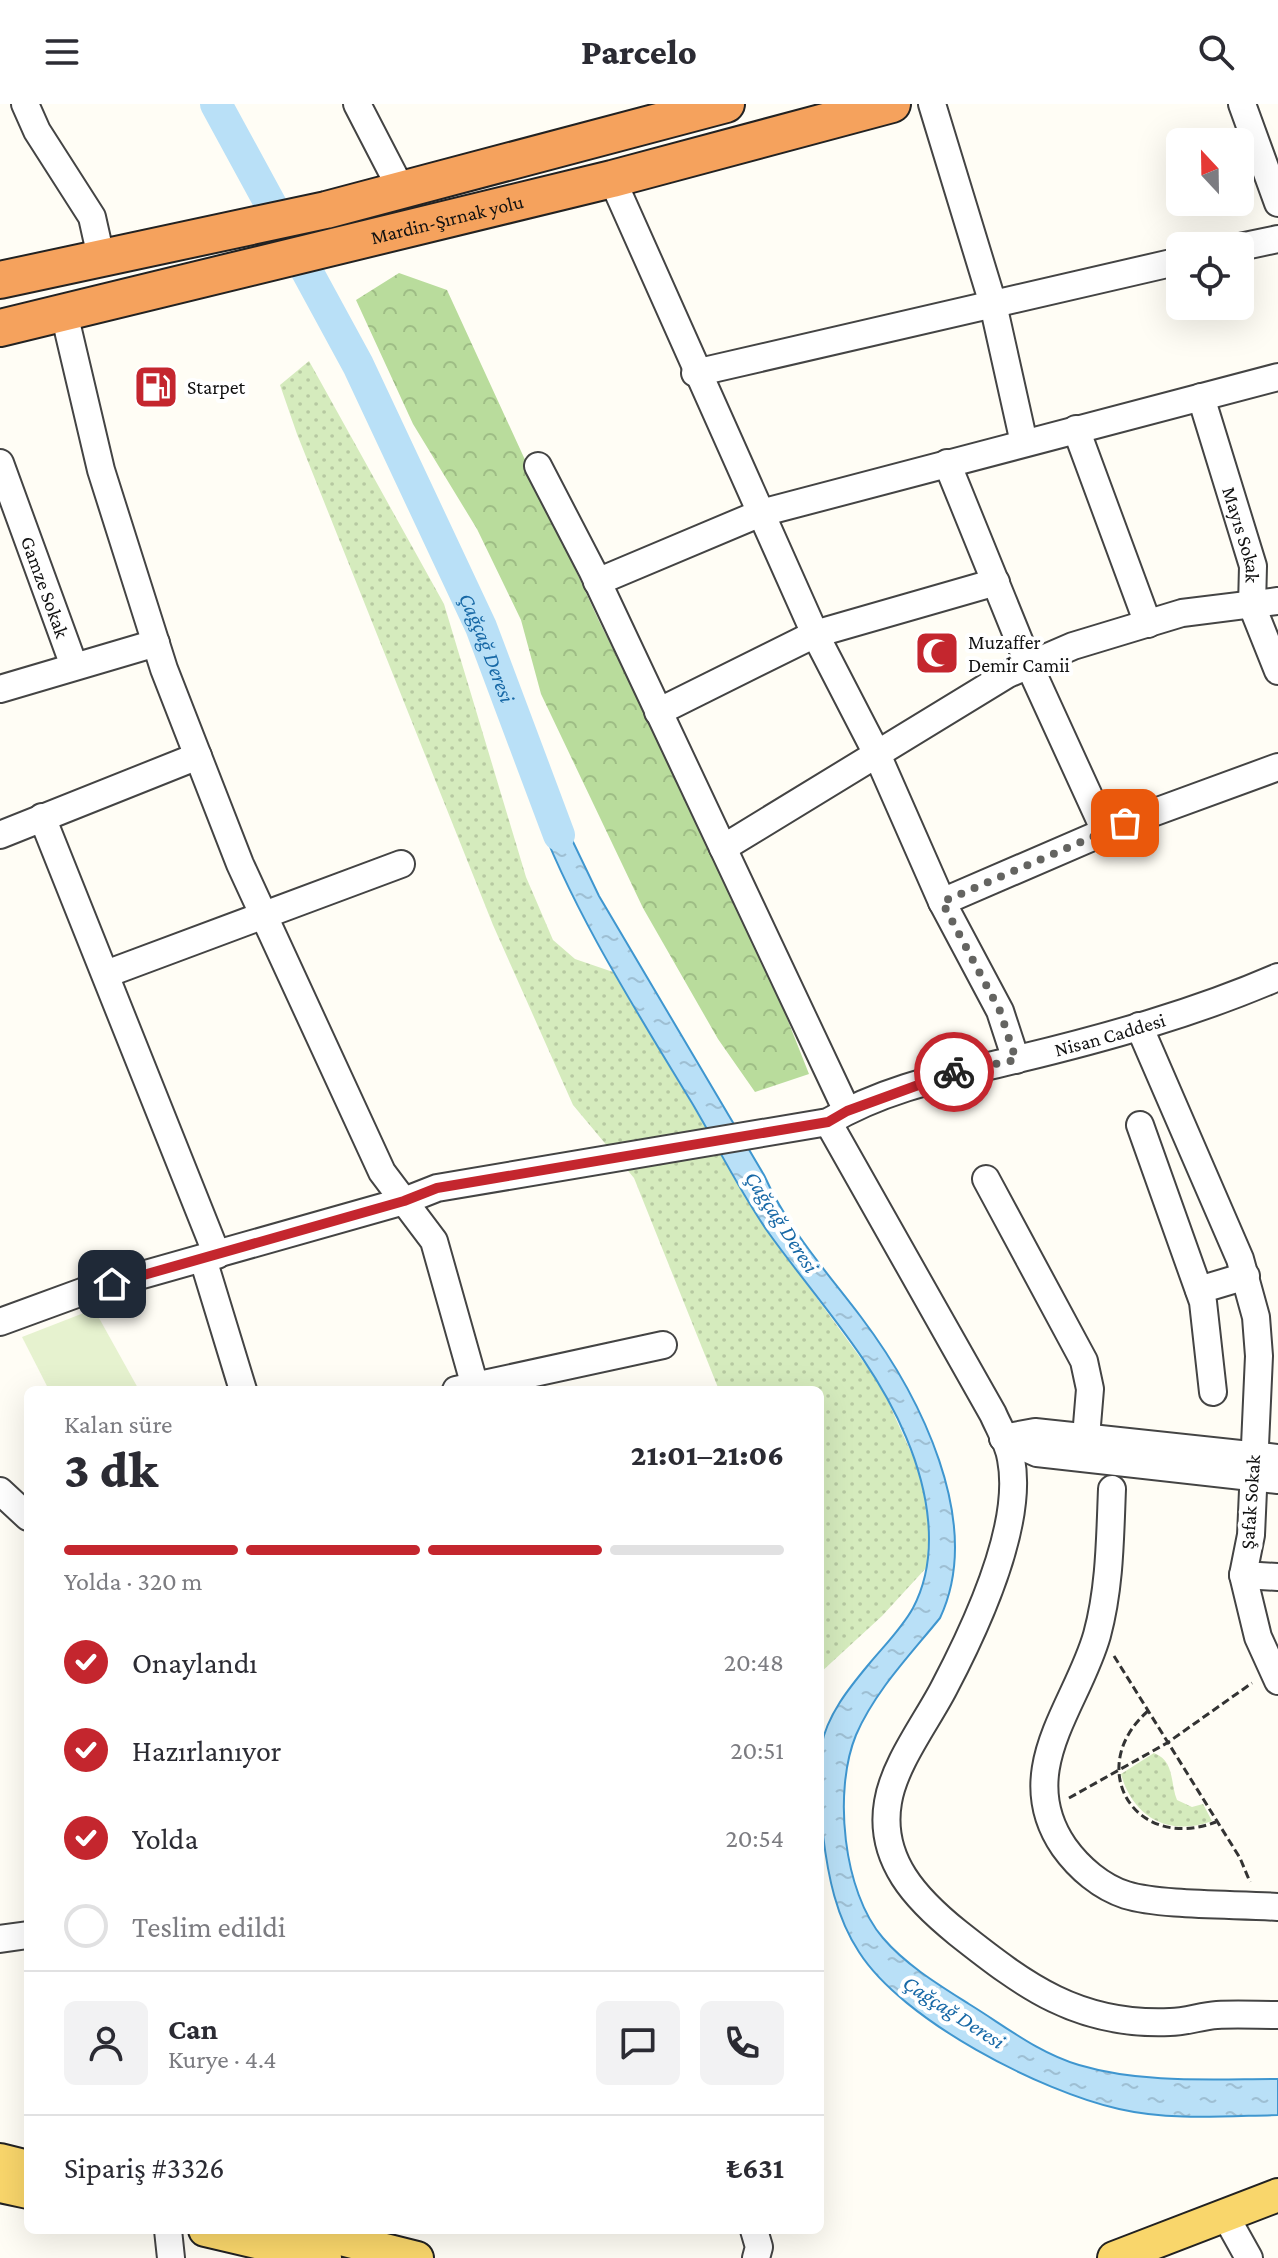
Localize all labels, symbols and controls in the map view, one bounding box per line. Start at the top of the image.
icon: menu [40,30,84,74]
icon: search [1194,30,1238,74]
text: Parcelo [581,32,697,72]
north arrow [1166,128,1254,216]
map controls [1166,128,1254,320]
street label: Mardin-Şırnak yolu [368,190,526,248]
button: locate [1166,232,1254,320]
fuel station icon: Starpet [132,363,180,411]
place label: Starpet [187,376,246,399]
street label: Mayıs Sokak [1218,484,1264,584]
street label: Gamze Sokak [17,533,74,641]
water label: Çağçağ Deresi [454,588,521,706]
mosque icon: Muzaffer Demir Camii [913,629,961,677]
place label: Muzaffer Demir Camii [968,631,1070,676]
pin [1091,789,1159,857]
icon: bag [1103,801,1147,845]
street label: Nisan Caddesi [1052,1008,1168,1061]
courier [914,1032,994,1112]
icon: bike [932,1050,976,1094]
water label: Çağçağ Deresi [740,1166,824,1278]
pin [78,1250,146,1318]
icon: home [90,1262,134,1306]
text: Kalan süre [64,1410,173,1439]
text: 21:01–21:06 [631,1438,784,1471]
text: 3 dk [64,1440,158,1498]
street label: Şafak Sokak [1236,1454,1265,1550]
text: Yolda · 320 m [64,1567,203,1596]
icon: check [64,1640,108,1684]
text: Onaylandı [132,1646,257,1679]
text: 20:48 [724,1648,784,1677]
icon: check [64,1728,108,1772]
text: Hazırlanıyor [132,1734,281,1767]
text: 20:51 [730,1736,784,1765]
icon: check [64,1816,108,1860]
text: Yolda [132,1822,198,1855]
text: 20:54 [725,1824,784,1853]
text: Teslim edildi [132,1910,286,1943]
water label: Çağçağ Deresi [898,1970,1010,2054]
button: person [64,2001,148,2085]
button: chat [596,2001,680,2085]
button: phone [700,2001,784,2085]
text: Can [168,2012,218,2045]
text: Kurye · 4.4 [168,2045,277,2074]
text: Sipariş #3326 [64,2151,225,2184]
text: ₺631 [727,2151,784,2184]

